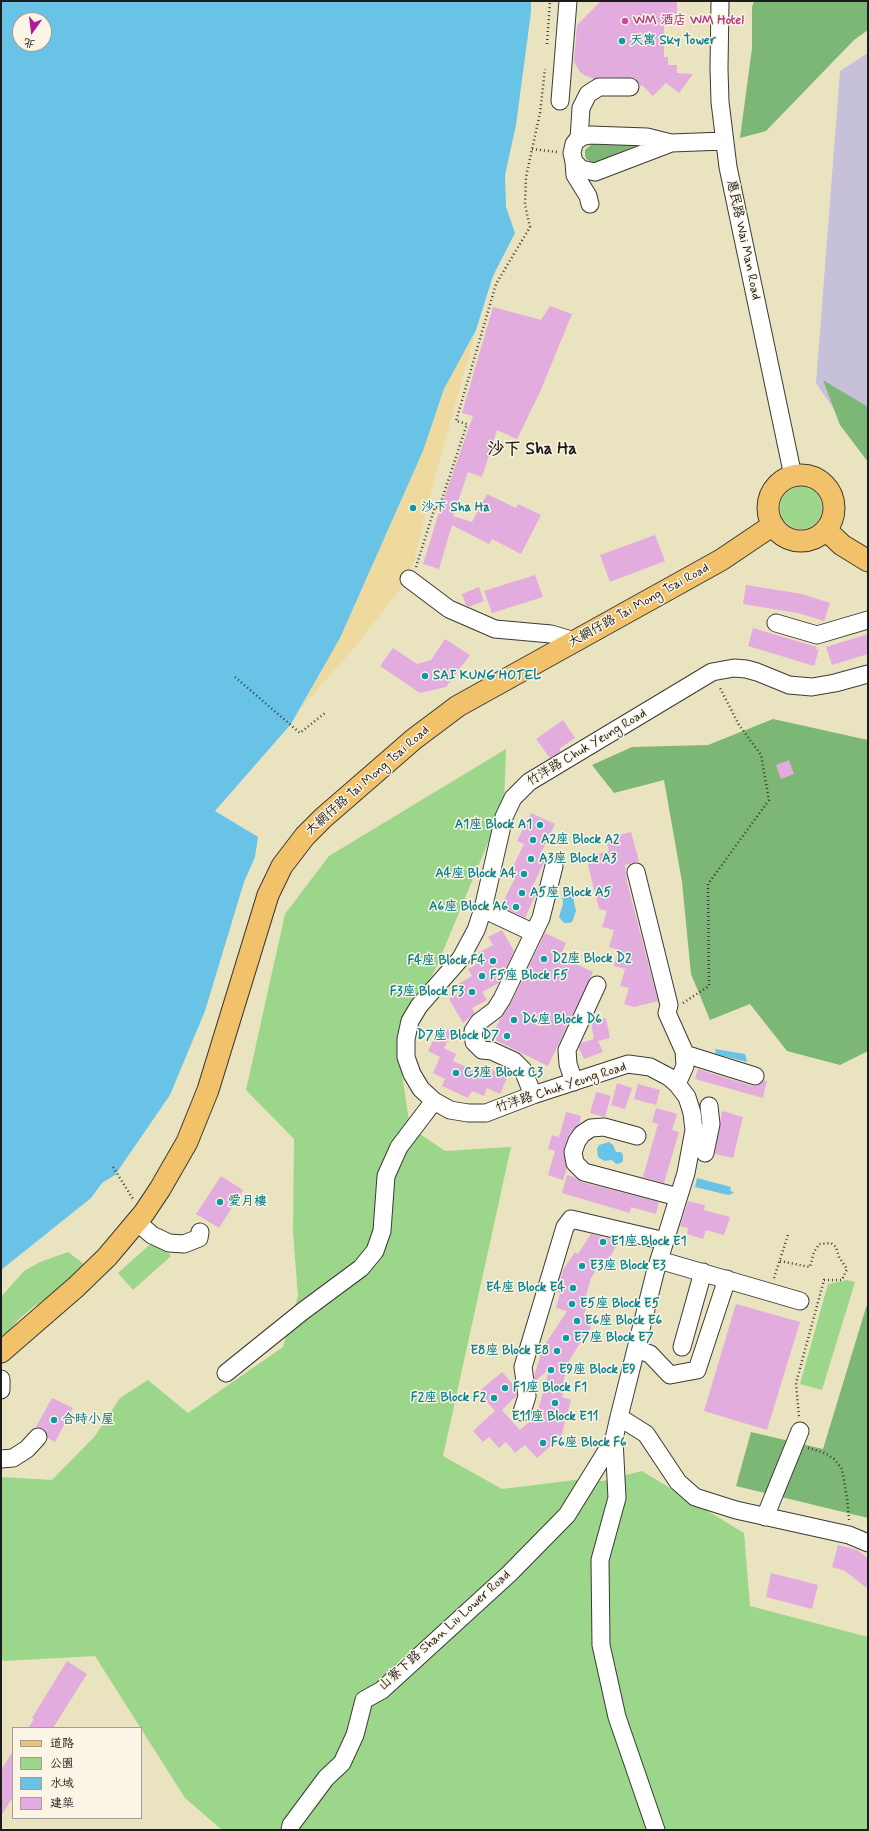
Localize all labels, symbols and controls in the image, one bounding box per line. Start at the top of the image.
north arrow [12,12,52,52]
place label: WM 酒店 WM Hotel [633,13,744,29]
marker: WM 酒店 WM Hotel [620,16,630,26]
place label: 天寓 Sky Tower [630,33,716,49]
text: 北 [22,35,36,51]
marker: 天寓 Sky Tower [617,36,627,46]
street label: 惠民路 Wai Man Road [723,178,763,302]
district label: 沙下 Sha Ha [487,440,577,460]
place label: 沙下 Sha Ha [421,500,490,516]
marker: 沙下 Sha Ha [408,503,418,513]
street label: 大網仔路 Tai Mong Tsai Road [566,561,712,651]
place label: SAI KUNG HOTEL [433,668,541,684]
marker: SAI KUNG HOTEL [420,671,430,681]
street label: 竹洋路 Chuk Yeung Road [524,706,650,790]
street label: 大網仔路 Tai Mong Tsai Road [303,723,433,839]
place label: A1座 Block A1 [455,817,532,833]
marker: A1座 Block A1 [535,820,545,830]
place label: A2座 Block A2 [541,832,619,848]
marker: A2座 Block A2 [528,835,538,845]
place label: A3座 Block A3 [539,851,616,867]
marker: A3座 Block A3 [526,854,536,864]
place label: A4座 Block A4 [435,866,516,882]
marker: A4座 Block A4 [519,869,529,879]
place label: A5座 Block A5 [530,885,611,901]
marker: A5座 Block A5 [517,888,527,898]
place label: A6座 Block A6 [429,899,508,915]
marker: A6座 Block A6 [511,902,521,912]
place label: D2座 Block D2 [552,951,631,967]
place label: F4座 Block F4 [407,953,485,969]
marker: D2座 Block D2 [539,954,549,964]
marker: F4座 Block F4 [488,956,498,966]
place label: F5座 Block F5 [490,968,568,984]
marker: F5座 Block F5 [477,971,487,981]
place label: F3座 Block F3 [390,984,464,1000]
marker: F3座 Block F3 [467,987,477,997]
place label: D6座 Block D6 [522,1012,602,1028]
marker: D6座 Block D6 [509,1015,519,1025]
place label: D7座 Block D7 [417,1028,499,1044]
marker: D7座 Block D7 [502,1031,512,1041]
street label: 竹洋路 Chuk Yeung Road [493,1059,629,1117]
place label: C3座 Block C3 [464,1065,543,1081]
marker: C3座 Block C3 [451,1068,461,1078]
place label: 愛月樓 [228,1194,267,1210]
marker: 愛月樓 [215,1197,225,1207]
place label: E1座 Block E1 [611,1234,686,1250]
marker: E1座 Block E1 [598,1237,608,1247]
place label: E3座 Block E3 [590,1258,666,1274]
marker: E3座 Block E3 [577,1261,587,1271]
place label: E4座 Block E4 [486,1280,565,1296]
marker: E4座 Block E4 [568,1283,578,1293]
place label: E5座 Block E5 [580,1296,659,1312]
marker: E5座 Block E5 [567,1299,577,1309]
place label: E6座 Block E6 [585,1313,662,1329]
marker: E6座 Block E6 [572,1316,582,1326]
place label: E7座 Block E7 [574,1330,654,1346]
marker: E7座 Block E7 [561,1333,571,1343]
place label: E8座 Block E8 [470,1343,549,1359]
marker: E8座 Block E8 [552,1346,562,1356]
place label: E9座 Block E9 [559,1362,636,1378]
marker: E9座 Block E9 [546,1365,556,1375]
place label: F1座 Block F1 [513,1380,587,1396]
marker: F1座 Block F1 [500,1383,510,1393]
place label: F2座 Block F2 [411,1390,486,1406]
marker: F2座 Block F2 [489,1393,499,1403]
marker: E11座 Block E11 [550,1398,560,1408]
place label: E11座 Block E11 [512,1409,598,1425]
place label: 合時小屋 [62,1412,114,1428]
marker: 合時小屋 [49,1415,59,1425]
place label: F6座 Block F6 [551,1435,627,1451]
marker: F6座 Block F6 [538,1438,548,1448]
street label: 山寮下路 Shan Liu Lower Road [376,1568,514,1694]
legend [12,1727,142,1819]
text: 道路 [50,1736,74,1752]
text: 公園 [50,1756,74,1772]
text: 水域 [50,1776,74,1792]
text: 建築 [50,1796,74,1812]

